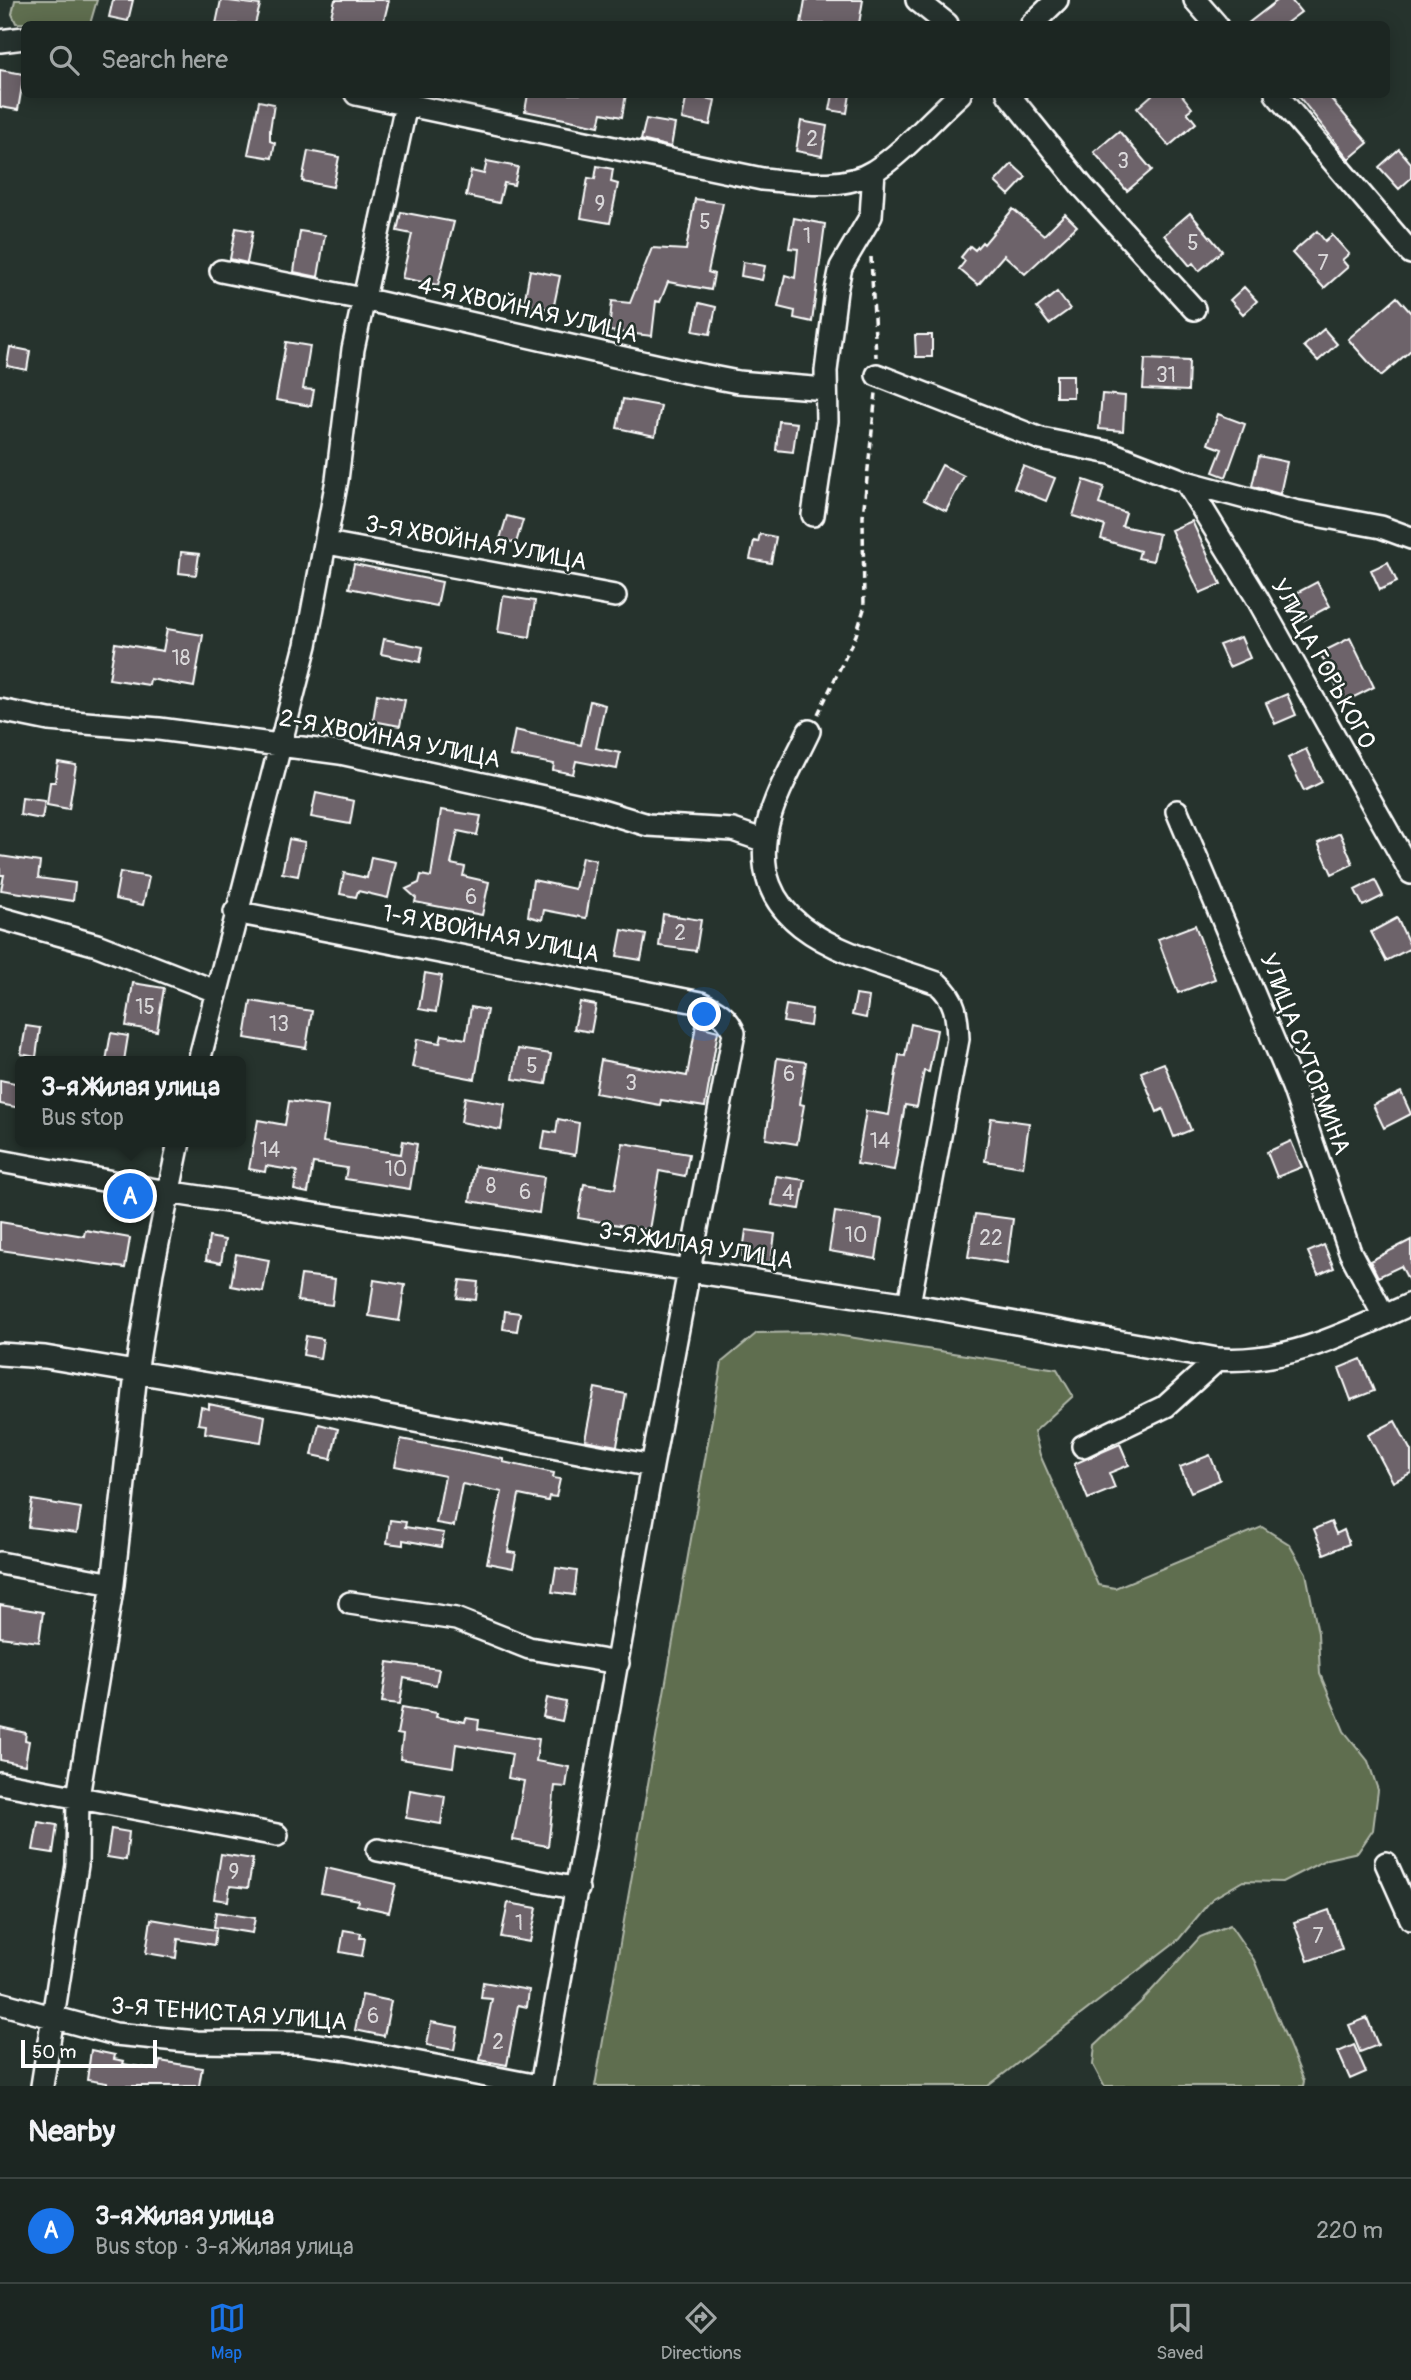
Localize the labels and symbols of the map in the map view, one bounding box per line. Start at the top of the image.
house number: 2 [806,126,818,153]
house number: 3 [1117,148,1129,175]
house number: 9 [595,191,605,218]
house number: 5 [699,209,711,236]
house number: 1 [803,223,811,250]
house number: 5 [1187,230,1199,257]
house number: 7 [1317,250,1329,277]
street label: 4-Я ХВОЙНАЯ УЛИЦА [415,271,641,349]
house number: 31 [1156,362,1176,389]
street label: 3-Я ХВОЙНАЯ УЛИЦА [363,509,589,577]
street label: УЛИЦА ГОРЬКОГО [1264,574,1382,754]
house number: 18 [172,645,190,672]
street label: 2-Я ХВОЙНАЯ УЛИЦА [277,703,503,775]
house number: 6 [465,884,477,911]
street label: 1-Я ХВОЙНАЯ УЛИЦА [380,899,602,969]
house number: 2 [674,920,686,947]
street label: УЛИЦА СУТОРМИНА [1253,949,1357,1159]
house number: 15 [135,994,155,1021]
your location [687,997,721,1031]
house number: 13 [269,1011,289,1038]
house number: 5 [526,1053,538,1080]
house number: 6 [783,1061,795,1088]
house number: 3 [625,1070,637,1097]
house number: 14 [870,1128,890,1155]
house number: 14 [260,1137,280,1164]
house number: 10 [385,1156,407,1183]
pin: A [107,1170,153,1222]
house number: 8 [486,1173,496,1200]
house number: 6 [519,1179,531,1206]
house number: 4 [782,1180,794,1207]
street label: 3-Я ЖИЛАЯ УЛИЦА [597,1216,795,1276]
house number: 10 [845,1222,867,1249]
house number: 22 [979,1225,1003,1252]
house number: 9 [229,1859,239,1886]
house number: 1 [515,1910,523,1937]
house number: 7 [1312,1923,1324,1950]
street label: 3-Я ТЕНИСТАЯ УЛИЦА [110,1991,348,2037]
house number: 6 [367,2003,379,2030]
house number: 2 [492,2029,504,2056]
scale bar [21,2037,158,2069]

